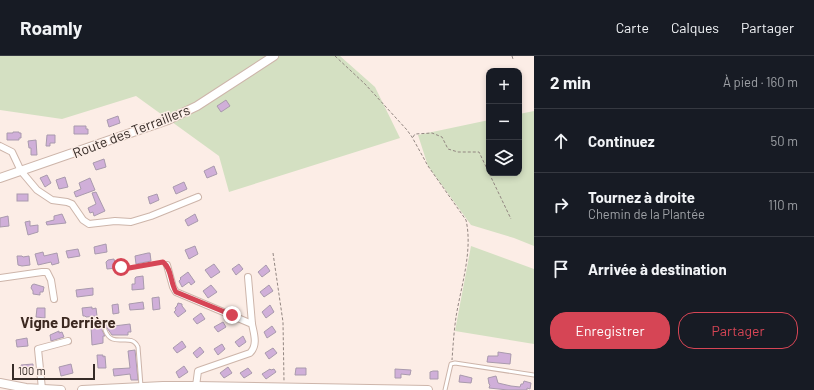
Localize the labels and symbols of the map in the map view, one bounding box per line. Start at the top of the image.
street label: Route des Terraillers [70,101,192,161]
route start [112,258,130,276]
route end [223,306,241,324]
district label: Vigne Derrière [20,313,116,331]
scale bar [12,362,95,381]

